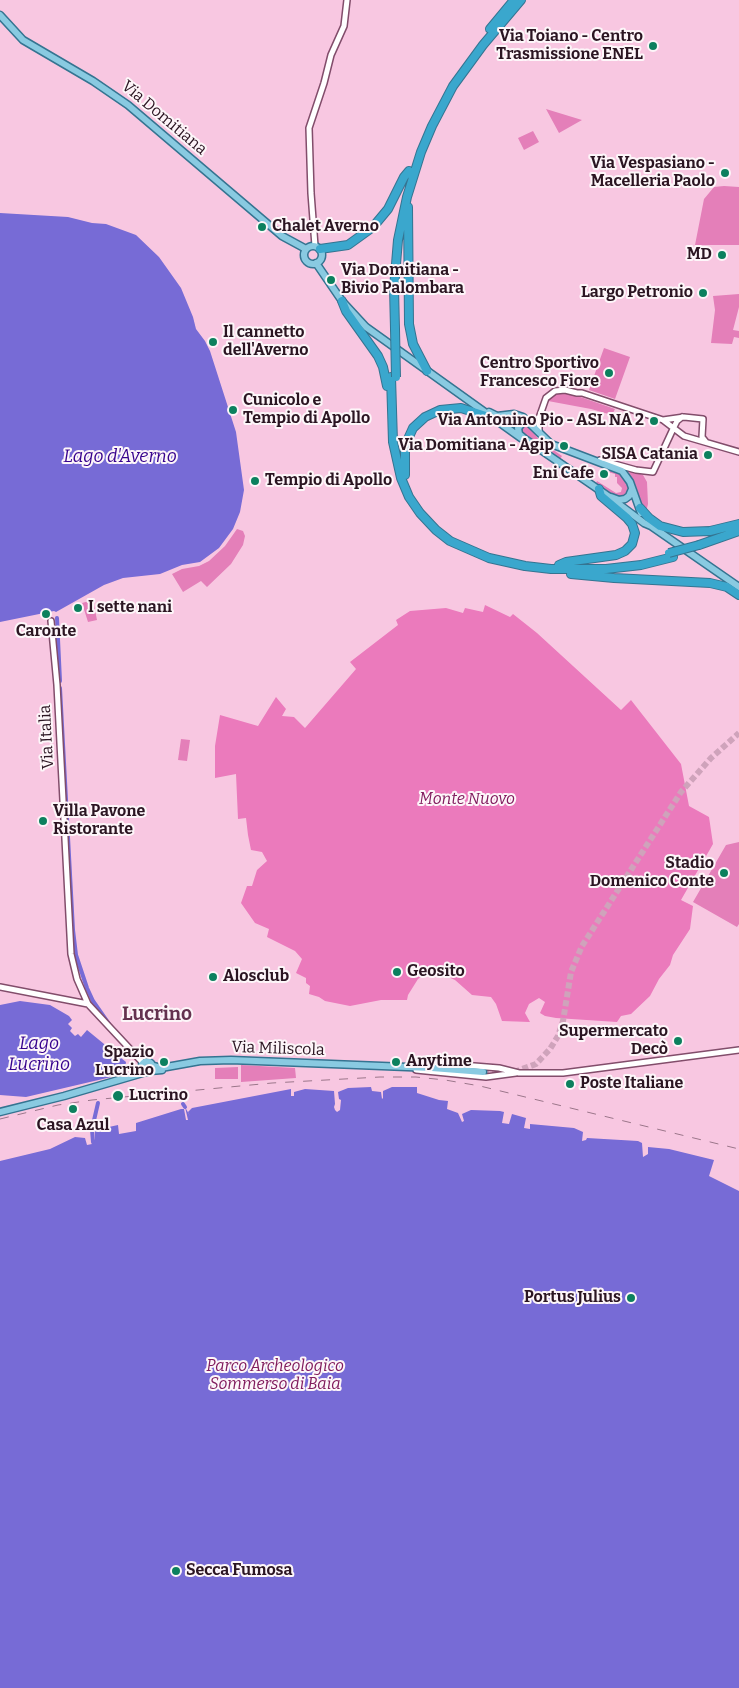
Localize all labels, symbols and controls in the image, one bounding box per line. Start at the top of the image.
place label: Via Toiano - Centro Trasmissione ENEL [496,27,643,65]
marker: Via Toiano - Centro Trasmissione ENEL [647,40,659,52]
street label: Via Domitiana [117,77,211,159]
place label: Via Vespasiano - Macelleria Paolo [590,154,715,192]
marker: Via Vespasiano - Macelleria Paolo [719,167,731,179]
place label: Chalet Averno [272,217,379,237]
marker: Chalet Averno [256,221,268,233]
place label: MD [687,245,712,265]
marker: MD [716,249,728,261]
place label: Via Domitiana - Bivio Palombara [341,261,464,299]
marker: Via Domitiana - Bivio Palombara [325,274,337,286]
place label: Largo Petronio [581,283,693,303]
marker: Largo Petronio [697,287,709,299]
place label: Il cannetto dell'Averno [223,323,309,361]
marker: Il cannetto dell'Averno [207,336,219,348]
place label: Centro Sportivo Francesco Fiore [480,354,599,392]
marker: Centro Sportivo Francesco Fiore [603,367,615,379]
place label: Cunicolo e Tempio di Apollo [243,391,370,429]
marker: Cunicolo e Tempio di Apollo [227,404,239,416]
place label: Via Antonino Pio - ASL NA 2 [437,411,644,431]
marker: Via Antonino Pio - ASL NA 2 [648,415,660,427]
place label: Via Domitiana - Agip [398,436,554,456]
marker: Via Domitiana - Agip [558,440,570,452]
place label: SISA Catania [601,445,698,465]
water label: Lago d'Averno [63,446,177,468]
marker: SISA Catania [702,449,714,461]
place label: Eni Cafe [533,464,594,484]
marker: Eni Cafe [598,468,610,480]
place label: Tempio di Apollo [265,471,392,491]
marker: Tempio di Apollo [249,475,261,487]
place label: I sette nani [88,598,172,618]
marker: I sette nani [72,602,84,614]
marker: Caronte [40,608,52,620]
place label: Caronte [16,622,76,642]
street label: Via Italia [36,704,58,770]
park label: Monte Nuovo [419,790,515,810]
place label: Villa Pavone Ristorante [53,802,145,840]
marker: Villa Pavone Ristorante [37,815,49,827]
place label: Stadio Domenico Conte [590,854,714,892]
marker: Stadio Domenico Conte [718,867,730,879]
place label: Geosito [407,962,465,982]
marker: Geosito [391,966,403,978]
place label: Alosclub [223,967,289,987]
marker: Alosclub [207,971,219,983]
district label: Lucrino [122,1004,192,1026]
place label: Supermercato Decò [559,1022,668,1060]
water label: Lago Lucrino [8,1033,70,1076]
marker: Supermercato Decò [672,1035,684,1047]
street label: Via Miliscola [231,1038,325,1060]
place label: Spazio Lucrino [95,1043,154,1081]
place label: Anytime [406,1052,472,1072]
marker: Spazio Lucrino [158,1056,170,1068]
marker: Anytime [390,1056,402,1068]
place label: Poste Italiane [580,1074,683,1094]
marker: Poste Italiane [564,1078,576,1090]
place label: Lucrino [129,1086,188,1106]
marker: Lucrino [111,1089,125,1103]
marker: Casa Azul [67,1103,79,1115]
place label: Casa Azul [37,1116,109,1136]
place label: Portus Julius [524,1288,621,1308]
marker: Portus Julius [625,1292,637,1304]
park label: Parco Archeologico Sommerso di Baia [206,1357,344,1395]
place label: Secca Fumosa [186,1561,292,1581]
marker: Secca Fumosa [170,1565,182,1577]

